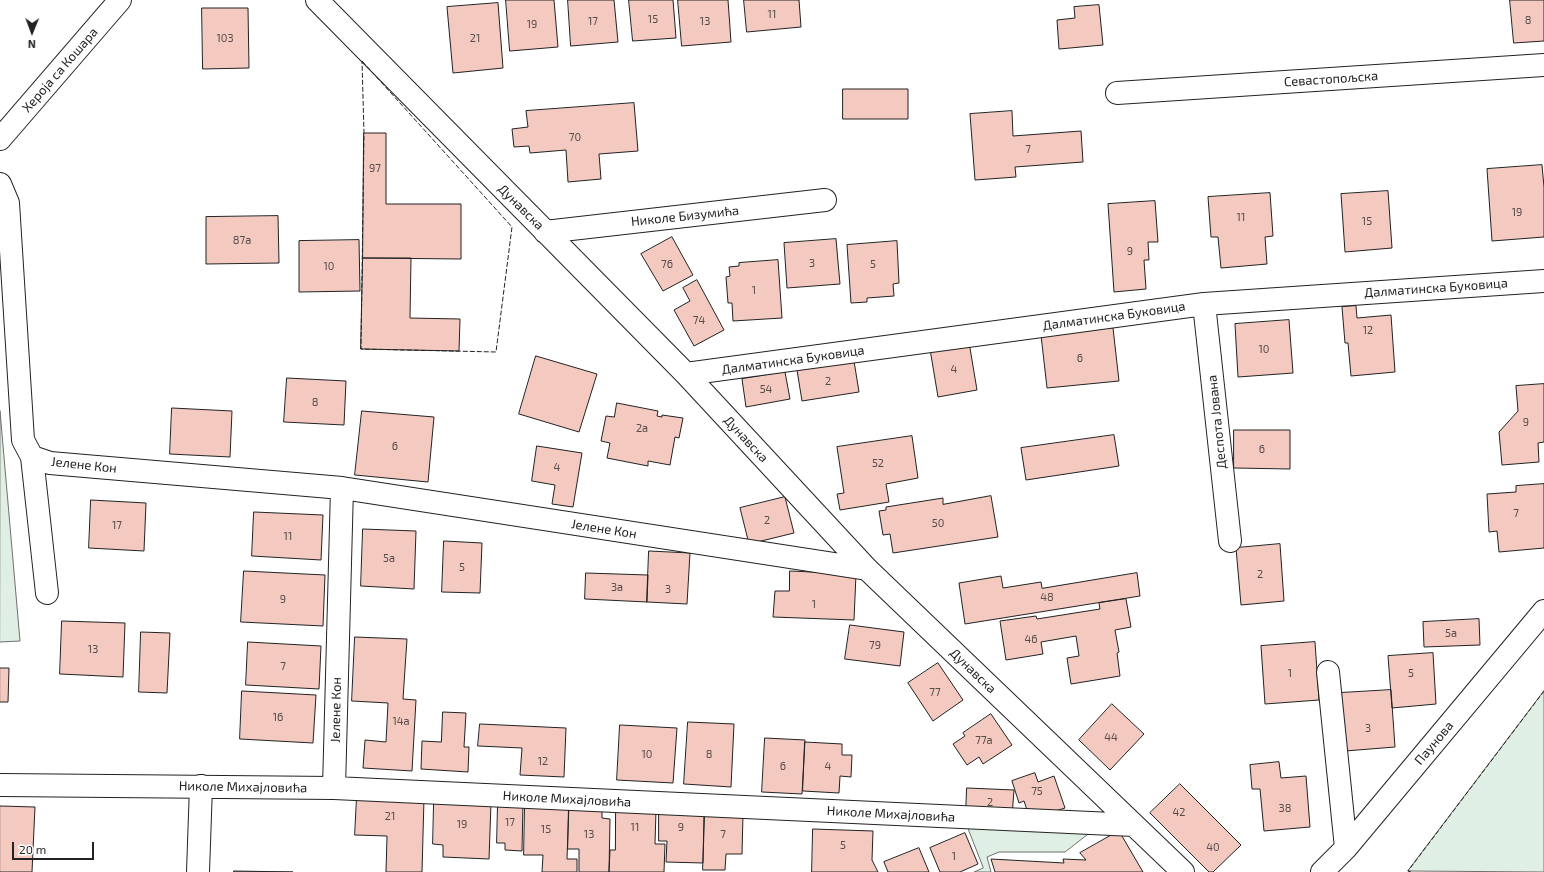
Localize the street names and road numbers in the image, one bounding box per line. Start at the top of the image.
street label: Хероја са Кошара [19,24,101,116]
street label: Севастопољска [1283,68,1379,90]
street label: Дунавска [495,181,547,233]
street label: Николе Бизумића [630,203,740,229]
street label: Далматинска Буковица [1364,275,1508,301]
street label: Далматинска Буковица [1042,298,1186,334]
street label: Далматинска Буковица [721,342,865,378]
street label: Деспота Јована [1204,374,1230,470]
street label: Дунавска [720,412,772,466]
street label: Јелене Кон [50,454,118,476]
street label: Јелене Кон [570,516,638,542]
street label: Дунавска [947,645,999,697]
street label: Јелене Кон [328,677,344,743]
street label: Паунова [1411,718,1457,768]
street label: Николе Михајловића [179,778,307,796]
street label: Николе Михајловића [502,788,632,810]
street label: Николе Михајловића [826,803,956,825]

